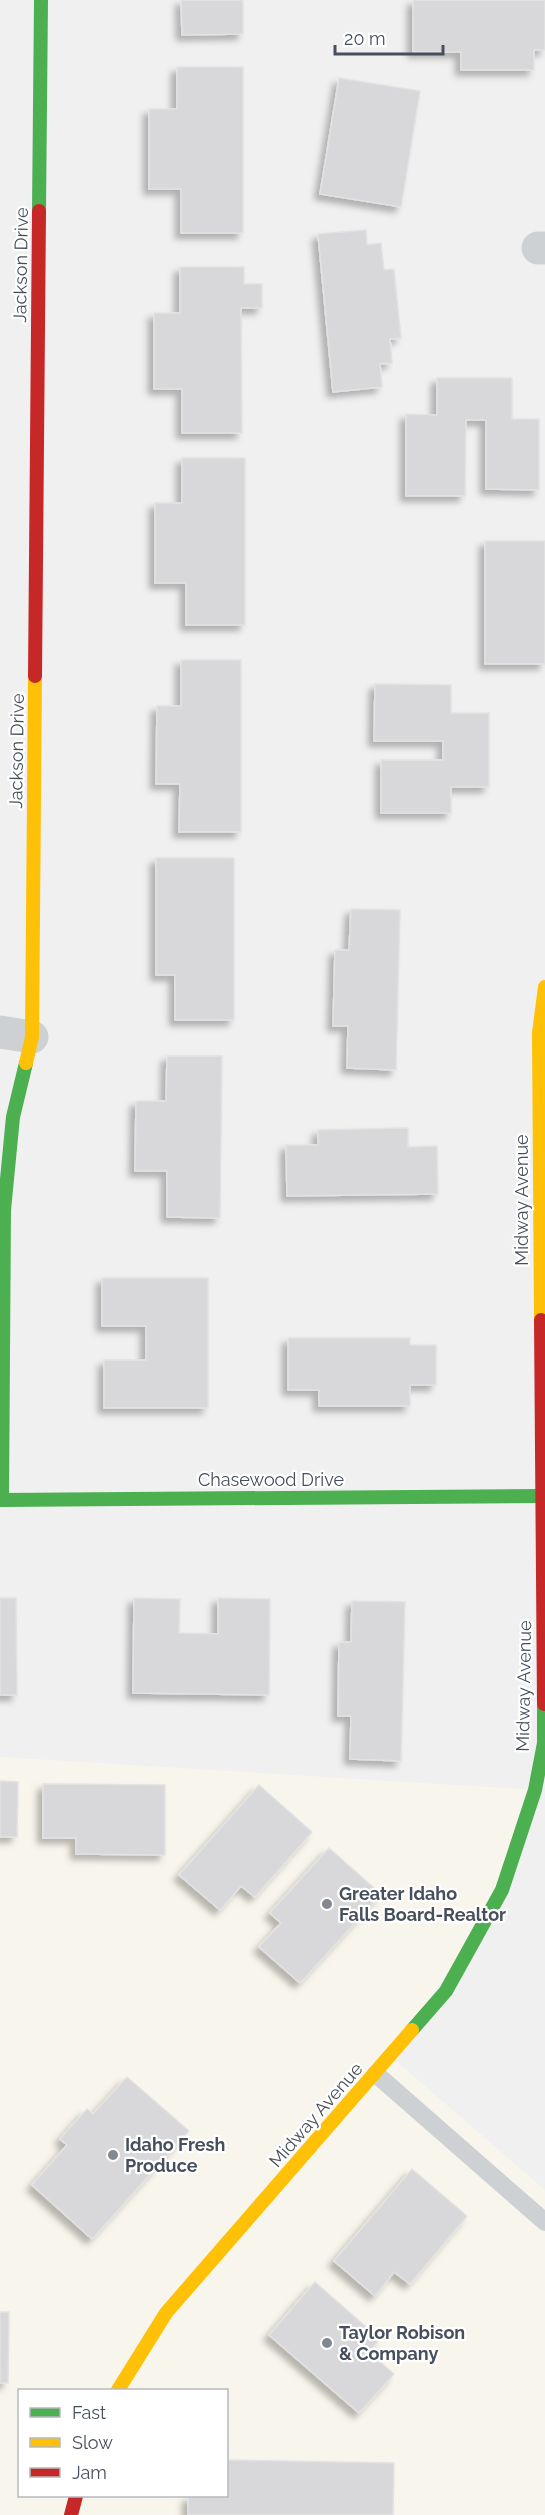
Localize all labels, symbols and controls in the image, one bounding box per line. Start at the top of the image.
scale bar [335,18,443,56]
text: 20 m [344,28,386,49]
street label: Jackson Drive [9,207,32,323]
street label: Jackson Drive [5,693,28,809]
street label: Midway Avenue [511,1134,532,1266]
street label: Chasewood Drive [198,1469,344,1490]
street label: Midway Avenue [512,1620,535,1752]
place label: Greater Idaho Falls Board-Realtor [339,1883,506,1925]
marker: Greater Idaho Falls Board-Realtor [320,1897,334,1911]
street label: Midway Avenue [265,2058,367,2171]
place label: Idaho Fresh Produce [125,2134,225,2176]
marker: Idaho Fresh Produce [106,2148,120,2162]
place label: Taylor Robison & Company [339,2322,465,2364]
marker: Taylor Robison & Company [320,2336,334,2350]
legend [18,2389,228,2497]
text: Fast [72,2402,106,2423]
text: Slow [72,2432,113,2453]
text: Jam [72,2462,107,2483]

